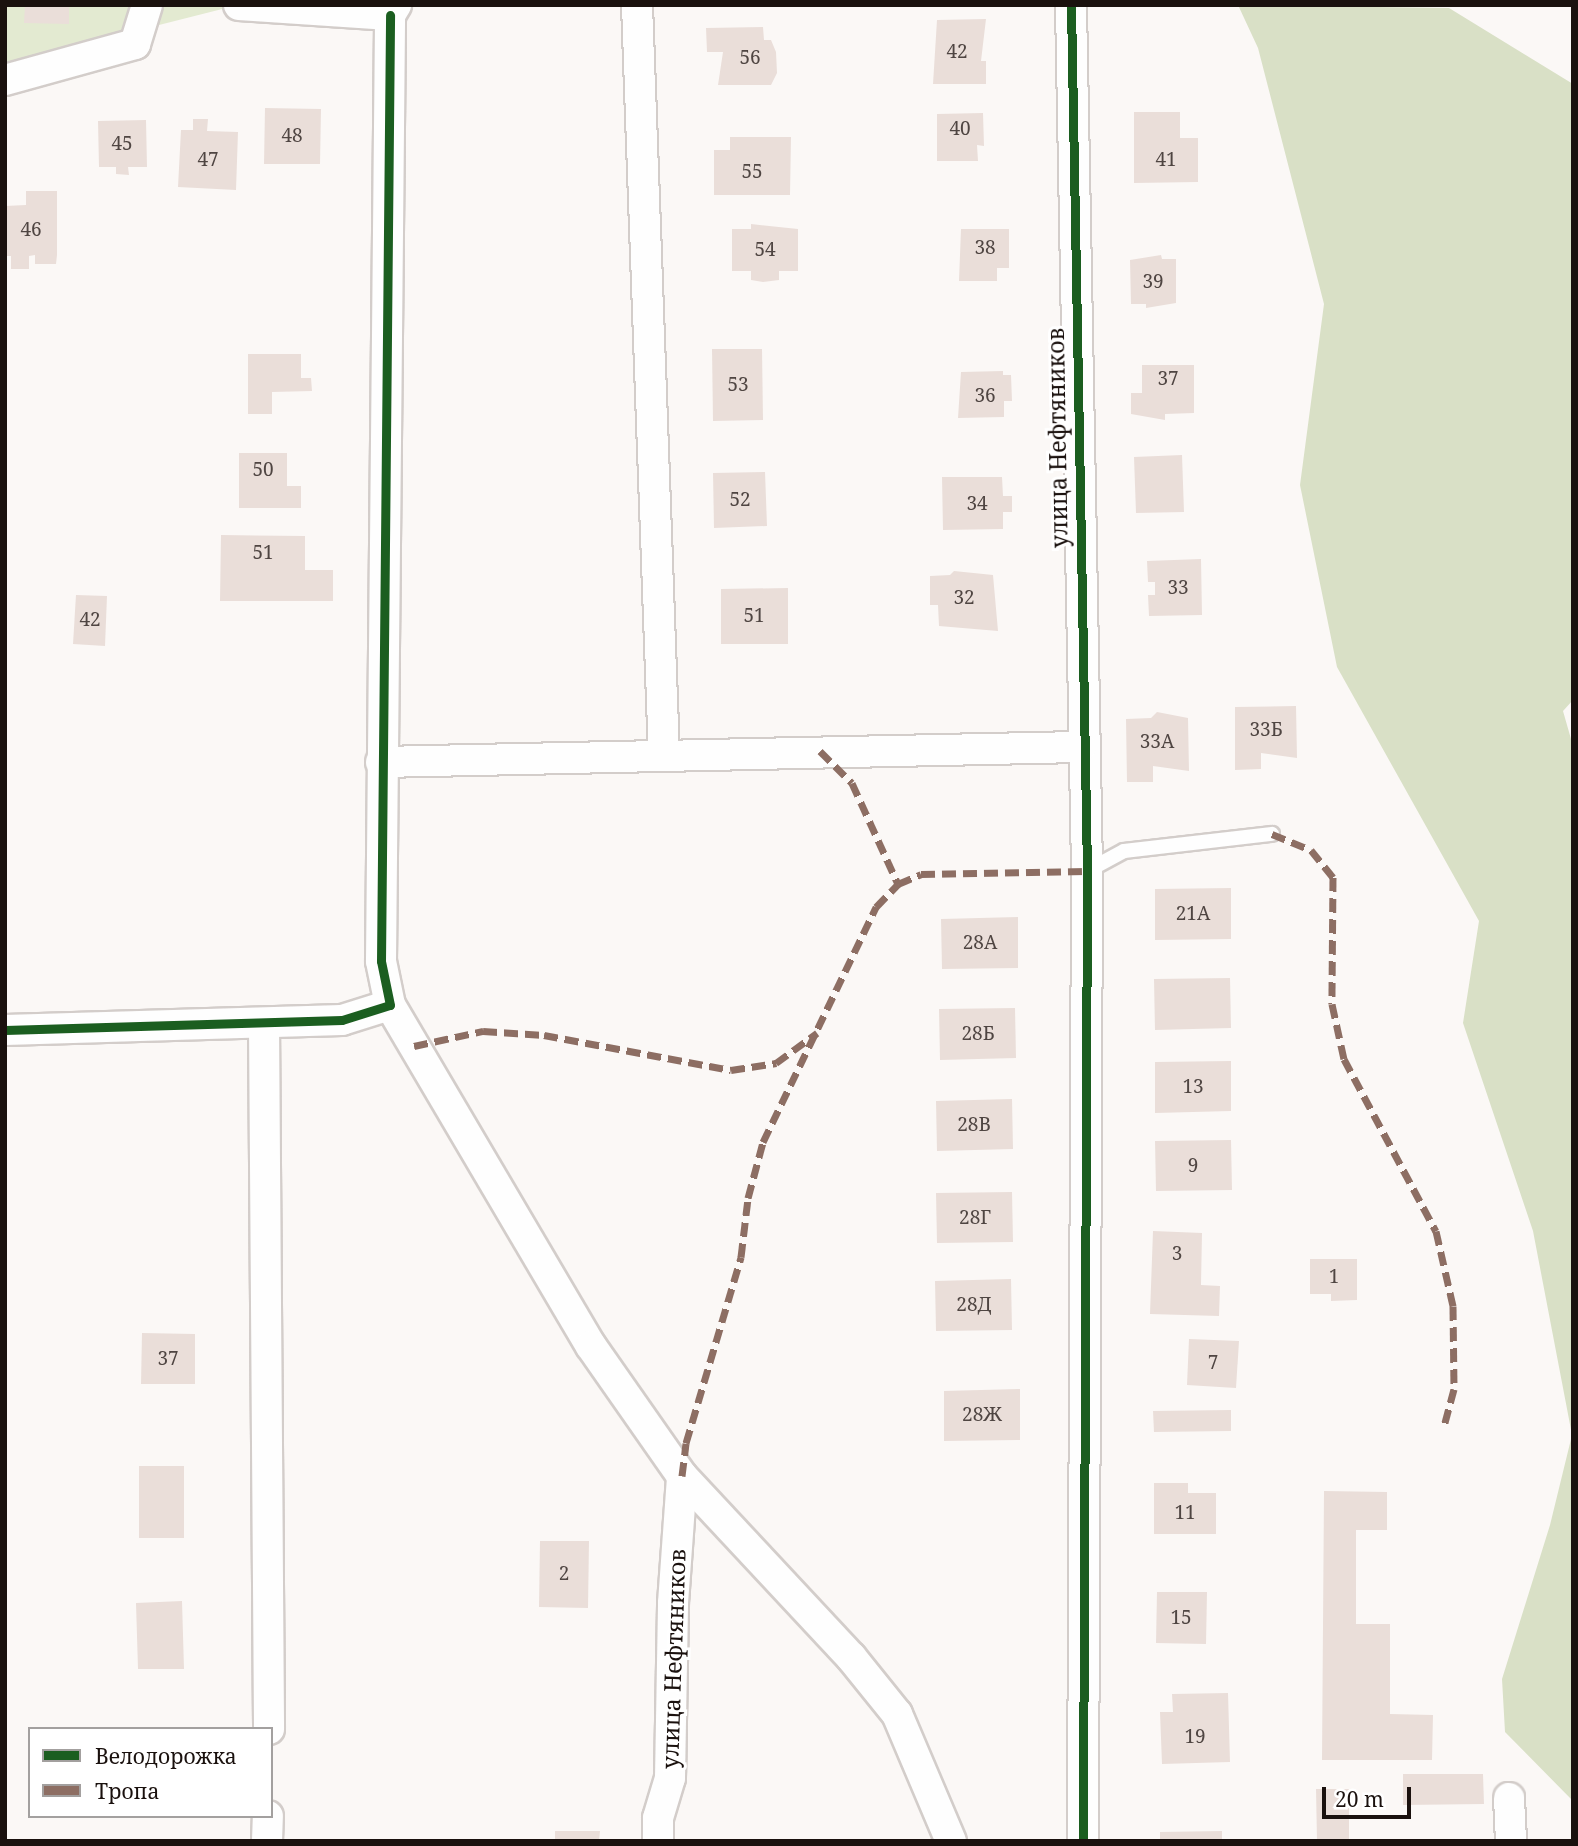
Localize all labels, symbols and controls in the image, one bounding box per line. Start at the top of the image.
house number: 42 [946,41,968,63]
house number: 56 [739,47,761,69]
house number: 40 [949,118,971,140]
house number: 48 [281,125,303,147]
house number: 45 [111,133,133,155]
house number: 47 [197,149,219,171]
house number: 41 [1155,149,1177,171]
house number: 55 [741,161,763,183]
house number: 46 [20,219,42,241]
house number: 38 [974,237,996,259]
house number: 54 [754,239,776,261]
house number: 39 [1142,271,1164,293]
street label: улица Нефтяников [1041,328,1073,548]
house number: 37 [1157,368,1179,390]
house number: 53 [727,374,749,396]
house number: 36 [974,385,996,407]
house number: 50 [252,459,274,481]
house number: 52 [729,489,751,511]
house number: 34 [966,493,988,515]
house number: 51 [252,542,274,564]
house number: 33 [1167,577,1189,599]
house number: 32 [953,587,975,609]
house number: 51 [743,605,765,627]
house number: 42 [79,609,101,631]
house number: 33Б [1249,719,1283,741]
house number: 33А [1140,731,1174,753]
house number: 21А [1176,903,1210,925]
house number: 28А [963,932,997,954]
house number: 28Б [961,1023,995,1045]
house number: 13 [1182,1076,1204,1098]
house number: 28В [957,1114,991,1136]
house number: 9 [1188,1155,1198,1177]
house number: 28Г [959,1207,991,1229]
house number: 3 [1172,1243,1182,1265]
house number: 1 [1329,1266,1339,1288]
house number: 28Д [956,1294,992,1316]
house number: 37 [157,1348,179,1370]
house number: 7 [1208,1352,1218,1374]
house number: 28Ж [962,1404,1002,1426]
house number: 11 [1174,1502,1196,1524]
street label: улица Нефтяников [655,1549,691,1769]
house number: 2 [559,1563,569,1585]
house number: 15 [1170,1607,1192,1629]
house number: 19 [1184,1726,1206,1748]
legend [28,1727,273,1818]
text: Велодорожка [95,1742,237,1770]
scale bar [1326,1772,1415,1816]
text: Тропа [95,1777,159,1805]
text: 20 m [1335,1785,1384,1813]

